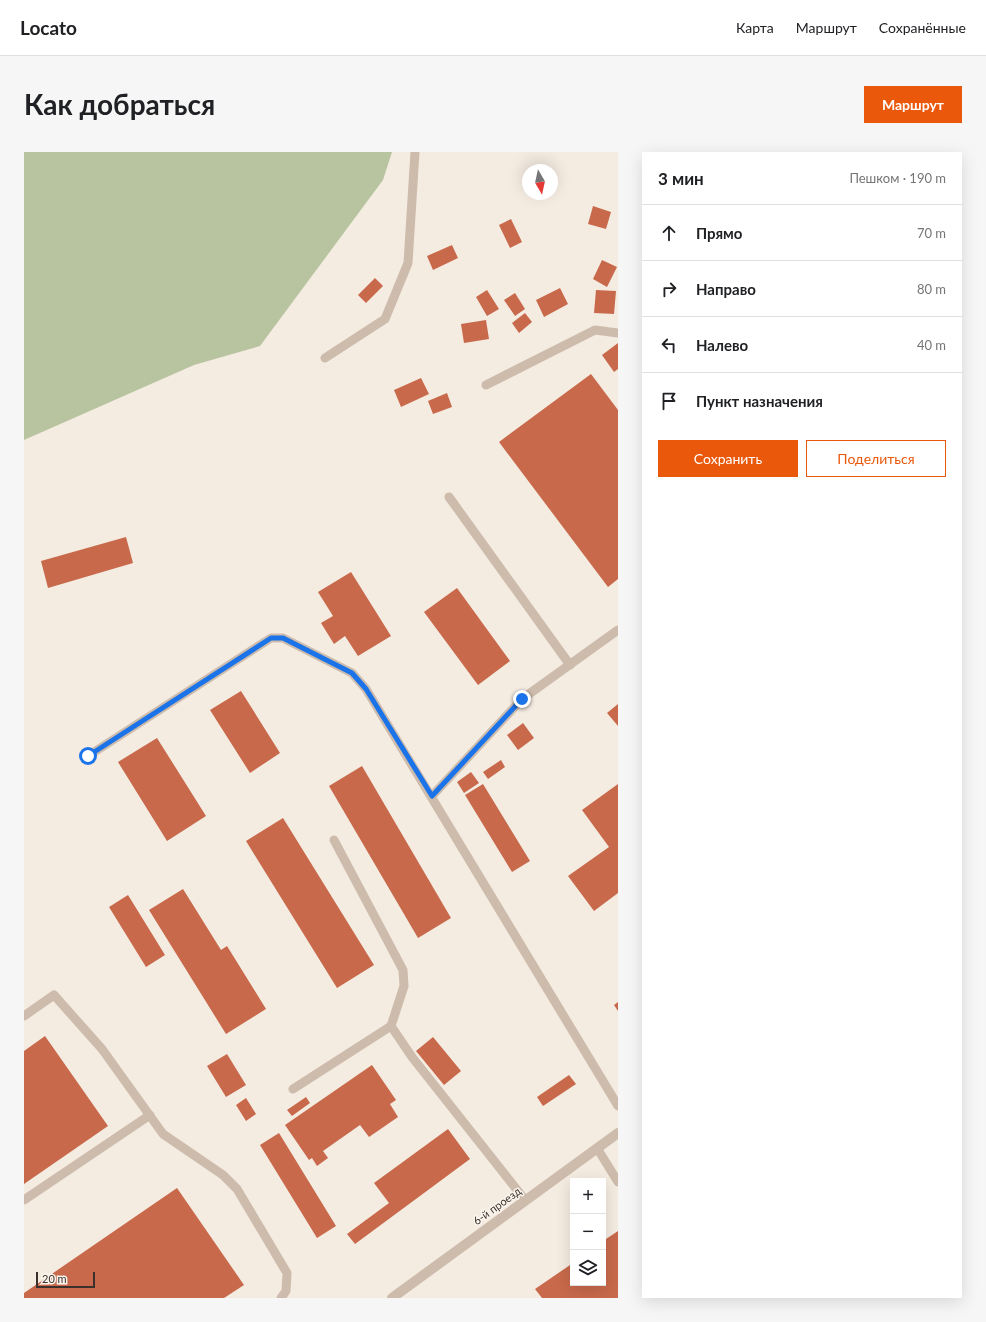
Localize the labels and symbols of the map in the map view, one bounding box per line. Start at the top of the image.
north arrow [522,164,558,200]
route end [513,690,531,708]
route start [79,747,97,765]
street label: 6-й проезд [470,1184,523,1227]
scale bar [36,1270,95,1289]

